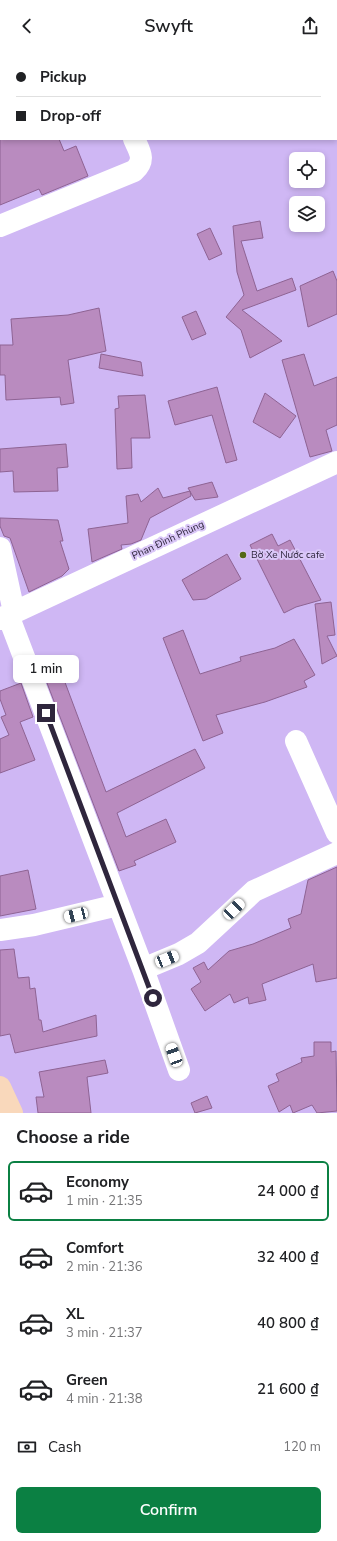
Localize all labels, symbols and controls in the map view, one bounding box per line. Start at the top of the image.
text: Swyft [144,14,193,38]
icon: back [16,15,38,37]
icon: share [299,15,321,37]
text: Pickup [40,67,86,87]
text: Drop-off [40,106,101,126]
map controls [289,152,325,232]
button: locate [289,152,325,188]
button: layers [289,196,325,232]
street label: Phan Đình Phùng [130,517,207,563]
place label: Bờ Xe Nước cafe [251,548,324,562]
marker: Bờ Xe Nước cafe [238,550,248,560]
callout: 1 min [13,655,79,683]
text: 1 min [29,660,63,678]
route end [37,704,55,722]
car [221,896,247,922]
car [63,906,89,924]
car [154,949,180,969]
route start [144,989,162,1007]
car [164,1042,184,1068]
text: Choose a ride [16,1125,130,1149]
text: Economy [66,1172,129,1192]
icon: car [18,1173,54,1209]
text: 24 000 ₫ [257,1181,319,1201]
text: 1 min · 21:35 [66,1192,142,1210]
text: Comfort [66,1238,123,1258]
icon: car [18,1239,54,1275]
text: 32 400 ₫ [257,1247,319,1267]
text: 2 min · 21:36 [66,1258,142,1276]
text: XL [66,1304,85,1324]
icon: car [18,1305,54,1341]
text: 40 800 ₫ [257,1313,319,1333]
text: 3 min · 21:37 [66,1324,142,1342]
text: Green [66,1370,108,1390]
icon: car [18,1371,54,1407]
text: 21 600 ₫ [257,1379,319,1399]
text: 4 min · 21:38 [66,1390,142,1408]
icon: cash [16,1436,38,1458]
text: Cash [48,1437,82,1457]
text: 120 m [283,1438,321,1456]
button: Confirm [16,1487,321,1533]

